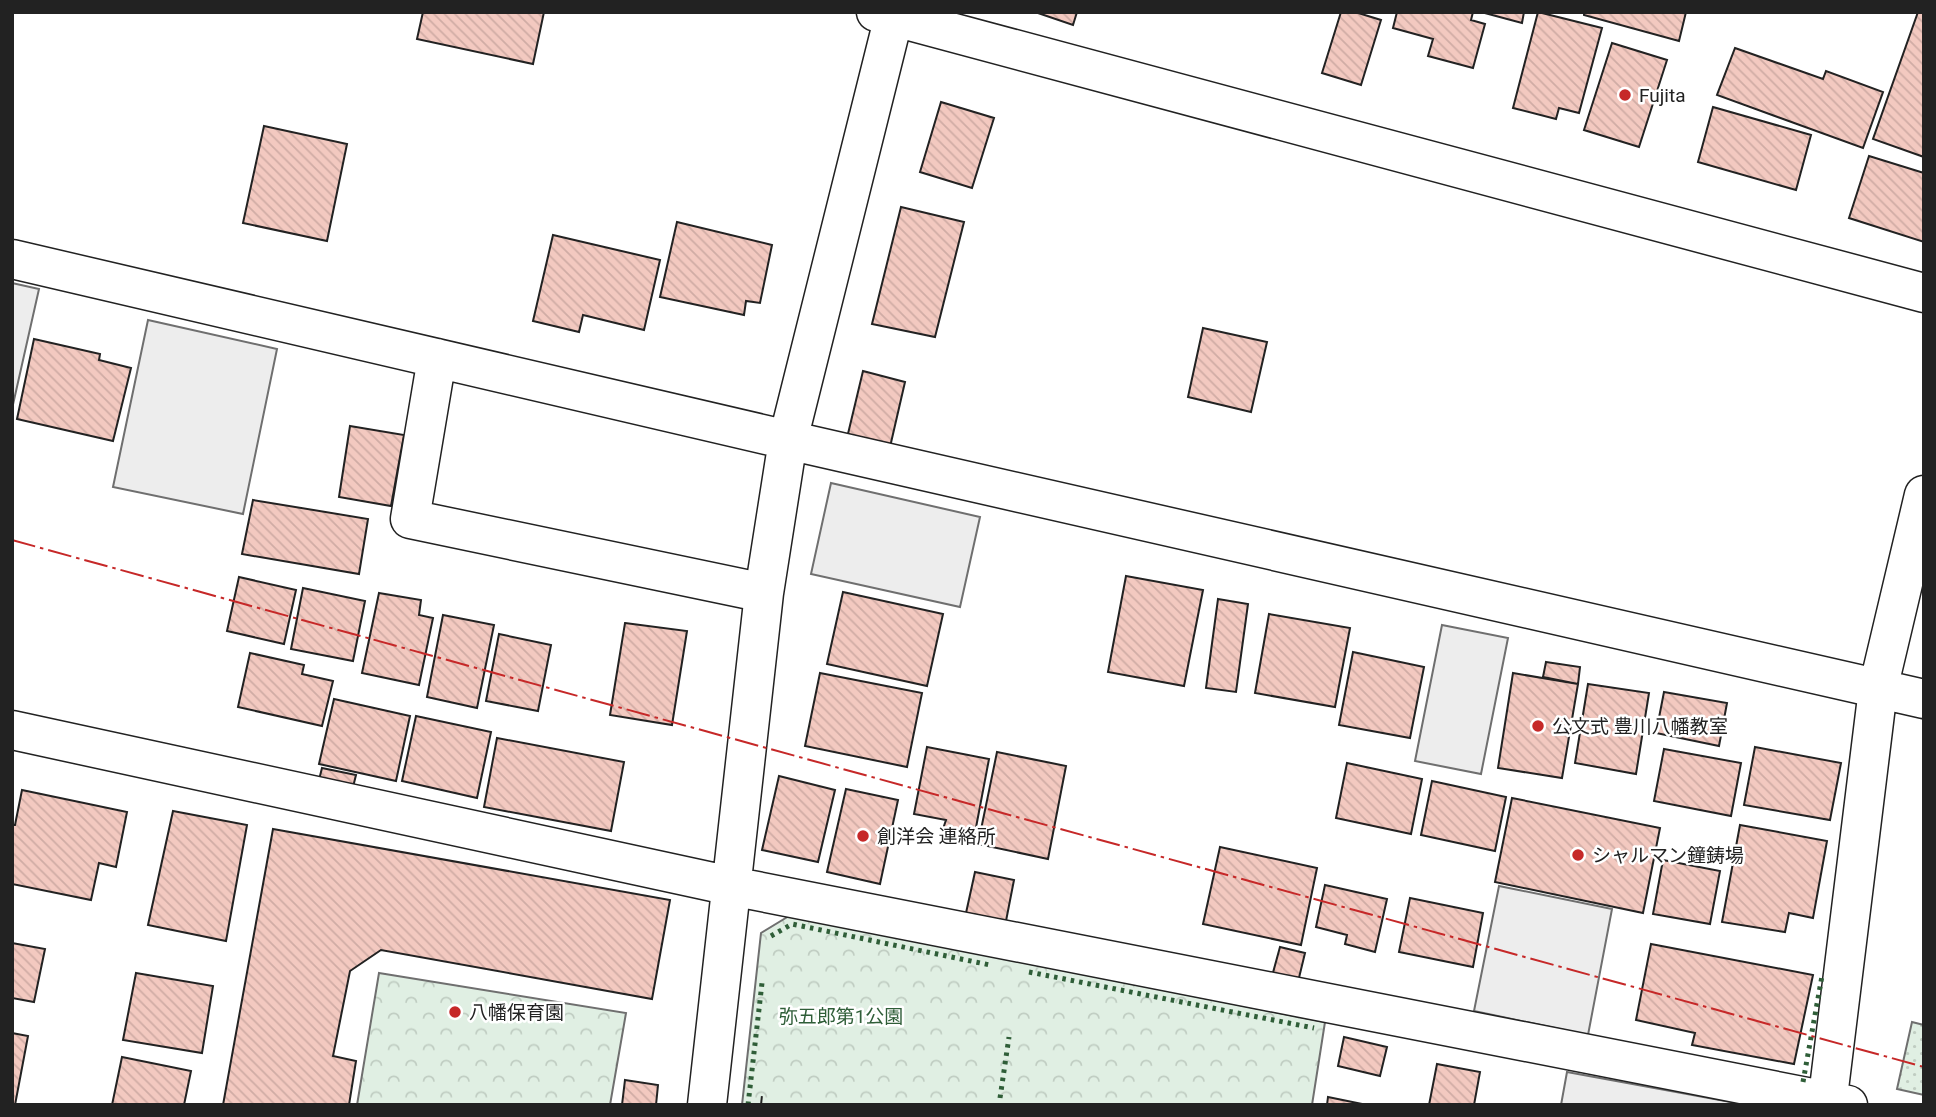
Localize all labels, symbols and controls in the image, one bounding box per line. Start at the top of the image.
place label: Fujita [1639,84,1686,107]
marker: Fujita [1617,87,1633,103]
place label: 公文式 豊川八幡教室 [1552,715,1728,738]
marker: 公文式 豊川八幡教室 [1530,718,1546,734]
place label: 創洋会 連絡所 [877,825,996,848]
marker: 創洋会 連絡所 [855,828,871,844]
place label: シャルマン鐘鋳場 [1592,844,1744,867]
marker: シャルマン鐘鋳場 [1570,847,1586,863]
place label: 八幡保育園 [469,1001,564,1024]
marker: 八幡保育園 [447,1004,463,1020]
park label: 弥五郎第1公園 [779,1005,903,1028]

